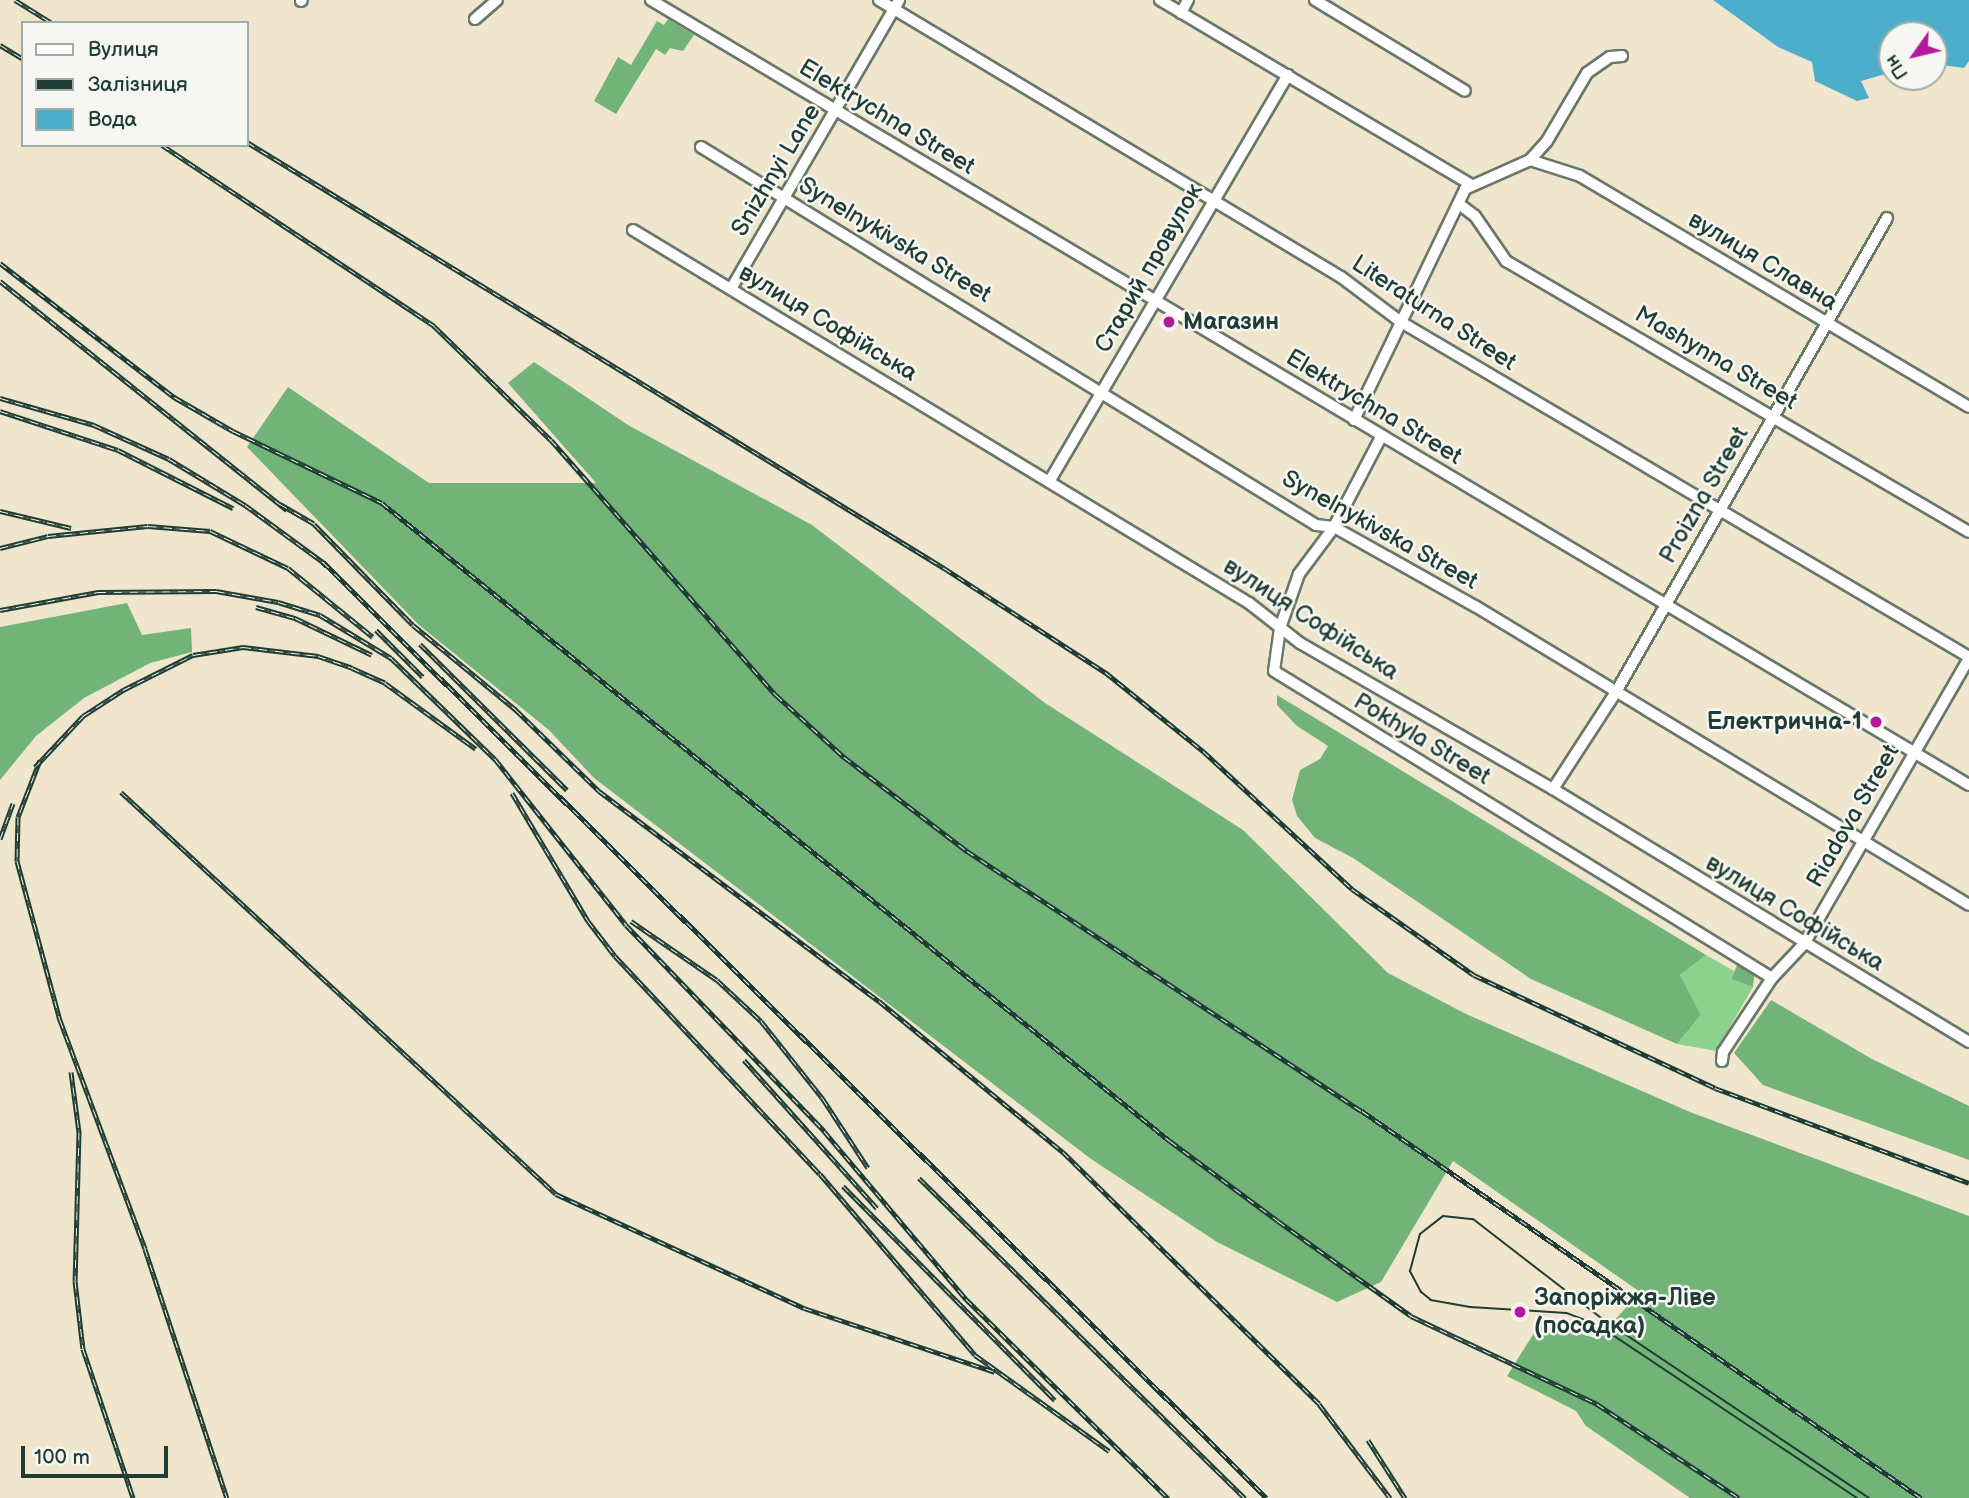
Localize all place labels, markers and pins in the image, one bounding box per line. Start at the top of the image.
place label: Магазин [1183,308,1279,336]
marker: Магазин [1161,314,1177,330]
place label: Електрична-1 [1707,708,1862,736]
marker: Електрична-1 [1868,714,1884,730]
place label: Запоріжжя-Ліве (посадка) [1534,1284,1716,1340]
marker: Запоріжжя-Ліве (посадка) [1512,1304,1528,1320]

